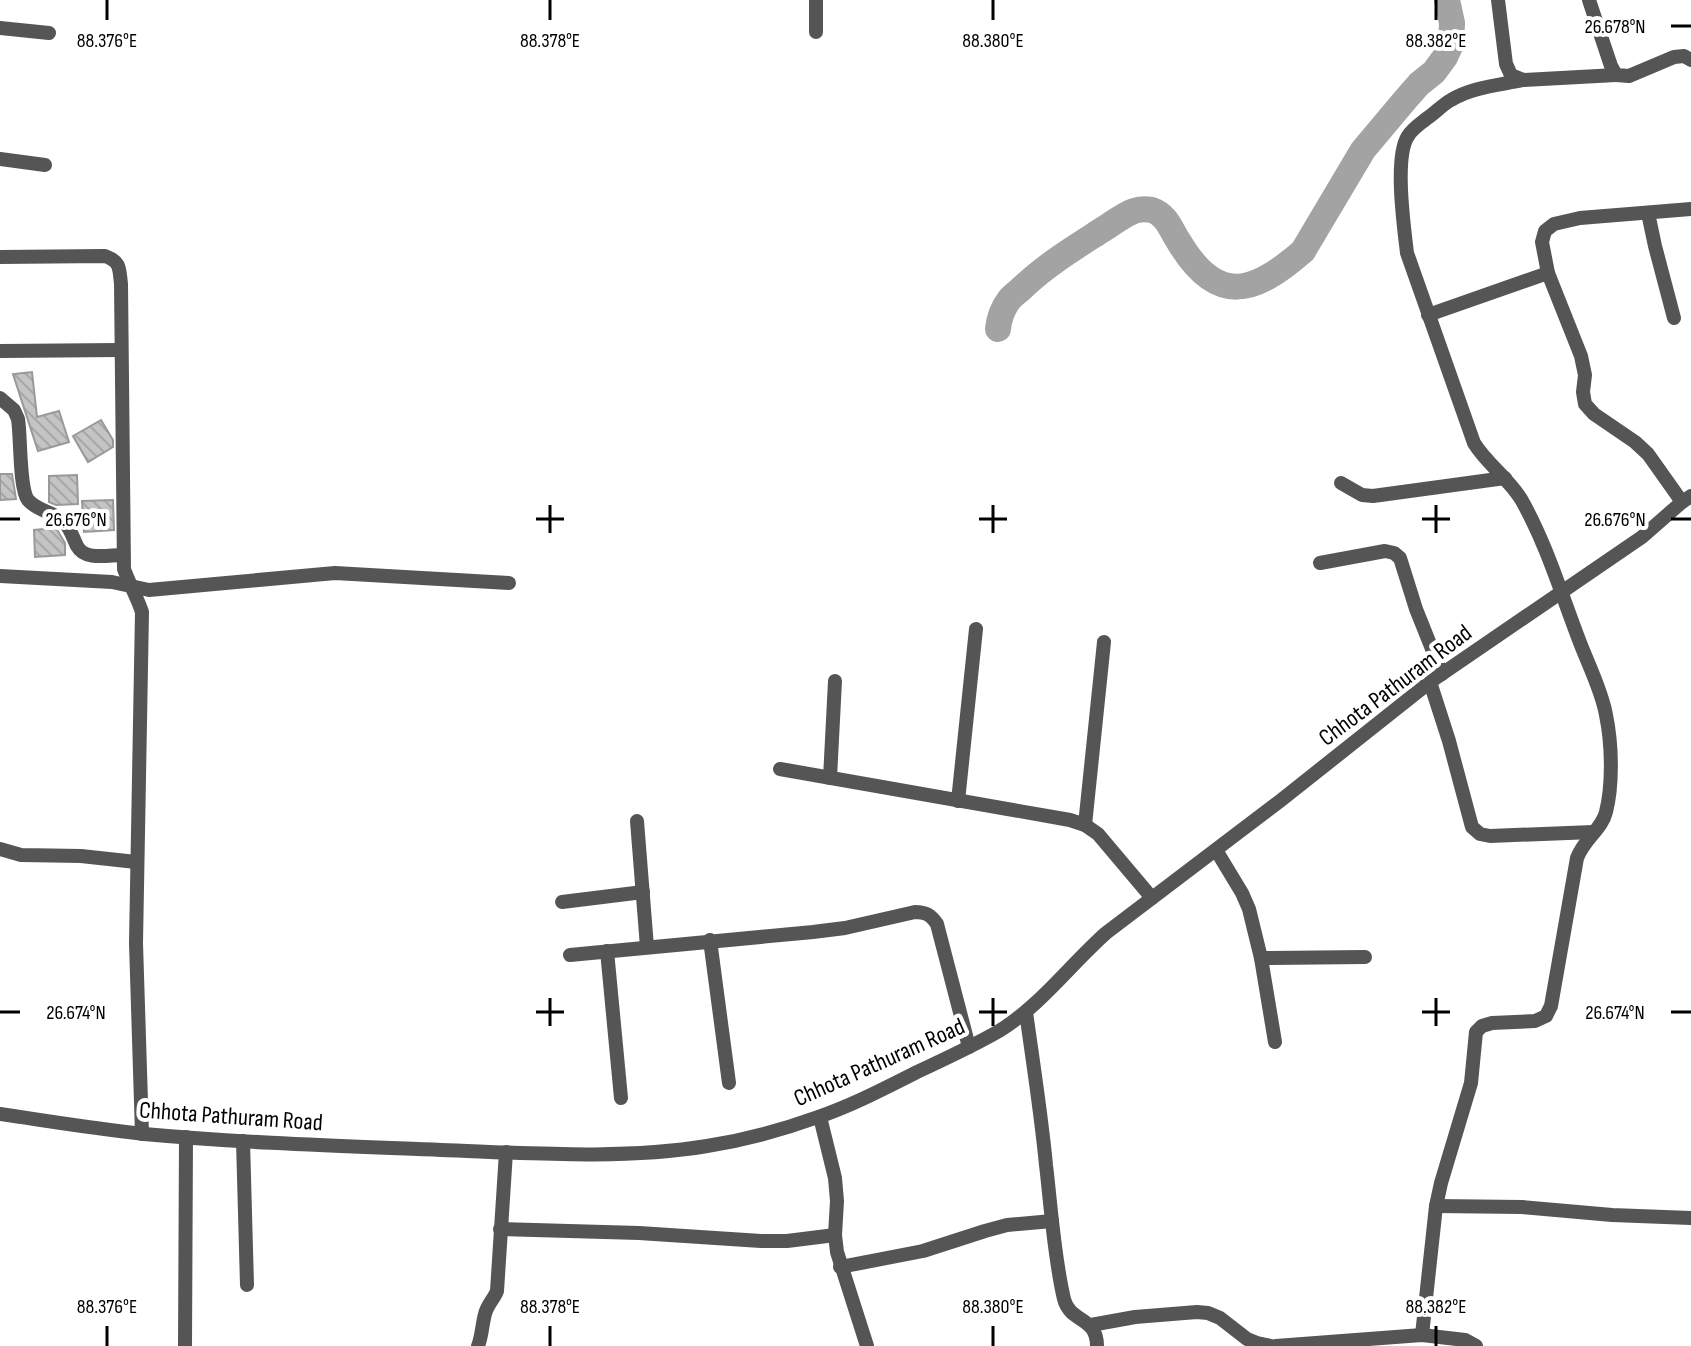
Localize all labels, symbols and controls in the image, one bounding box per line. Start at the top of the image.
text: 26.678°N [1584,15,1646,39]
text: 88.376°E [77,29,137,53]
text: 88.378°E [520,29,580,53]
text: 88.380°E [962,29,1024,53]
text: 88.382°E [1405,29,1467,53]
text: 26.676°N [45,508,107,532]
text: 26.676°N [1584,508,1646,532]
street label: Chhota Pathuram Road [1313,618,1478,752]
text: 26.674°N [46,1001,106,1025]
text: 26.674°N [1585,1001,1645,1025]
street label: Chhota Pathuram Road [789,1012,969,1113]
street label: Chhota Pathuram Road [138,1096,324,1137]
text: 88.376°E [77,1295,137,1319]
text: 88.378°E [520,1295,580,1319]
text: 88.380°E [962,1295,1024,1319]
text: 88.382°E [1405,1295,1467,1319]

